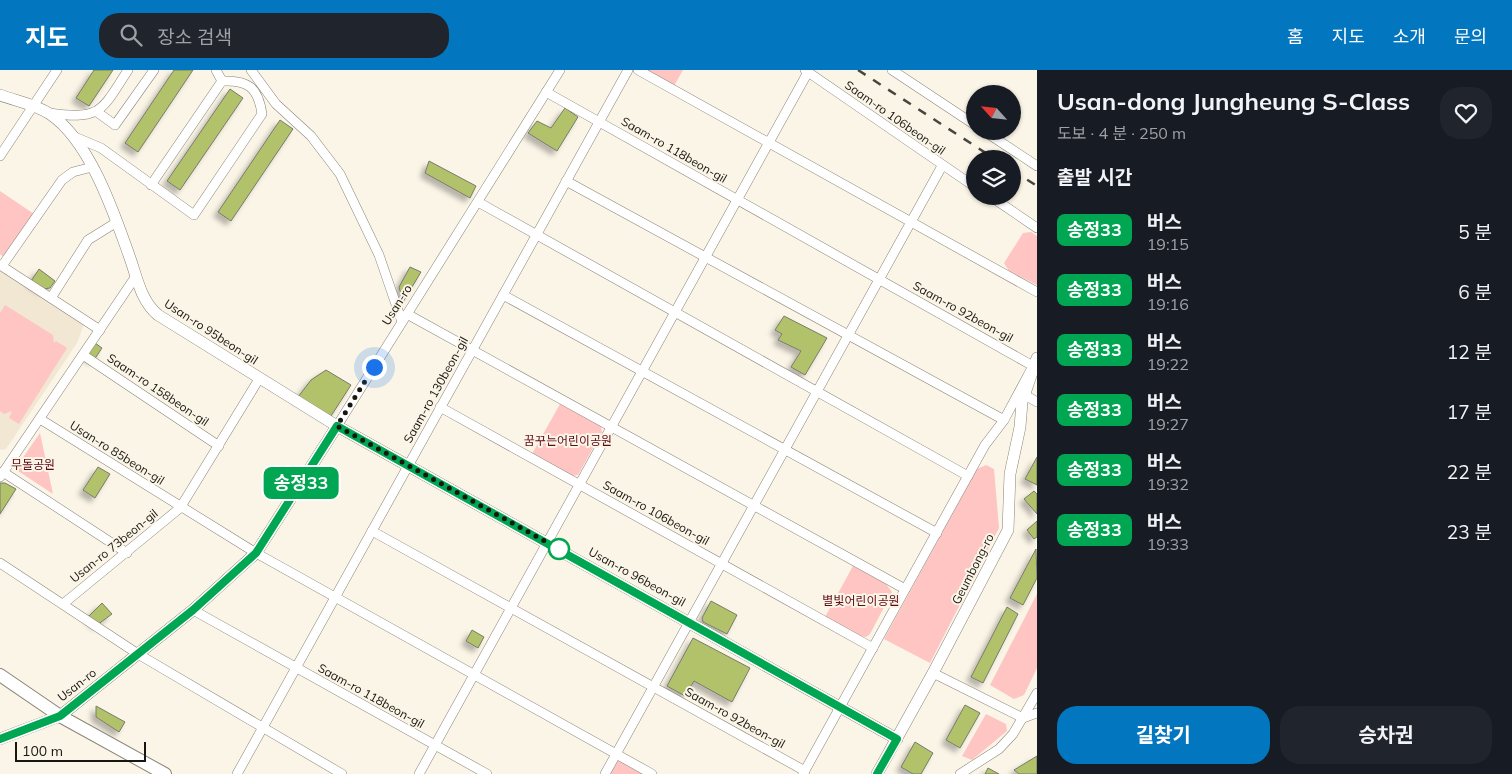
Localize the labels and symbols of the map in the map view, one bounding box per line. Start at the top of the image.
street label: Saam-ro 106beon-gil [842,77,948,158]
north arrow [966,85,1021,140]
street label: Saam-ro 118beon-gil [619,113,730,186]
street label: Saam-ro 92beon-gil [911,278,1016,345]
street label: Usan-ro [378,281,415,328]
street label: Usan-ro 95beon-gil [162,296,261,367]
street label: Saam-ro 130beon-gil [400,334,471,446]
street label: Saam-ro 158beon-gil [105,350,212,429]
your location [362,355,387,380]
street label: Usan-ro 85beon-gil [67,417,167,488]
park label: 꿈꾸는어린이공원 [524,433,612,448]
park label: 무돌공원 [11,457,55,472]
line badge: 송정33 [266,467,336,499]
street label: Saam-ro 106beon-gil [600,477,712,548]
street label: Usan-ro 73beon-gil [67,506,161,586]
street label: Geumbong-ro [948,531,997,607]
unlabelled marker [548,538,570,560]
street label: Usan-ro 96beon-gil [586,544,688,609]
park label: 별빛어린이공원 [822,593,900,608]
street label: Saam-ro 118beon-gil [315,660,427,731]
street label: Usan-ro [54,665,99,704]
street label: Saam-ro 92beon-gil [683,684,788,751]
scale bar [15,739,146,762]

